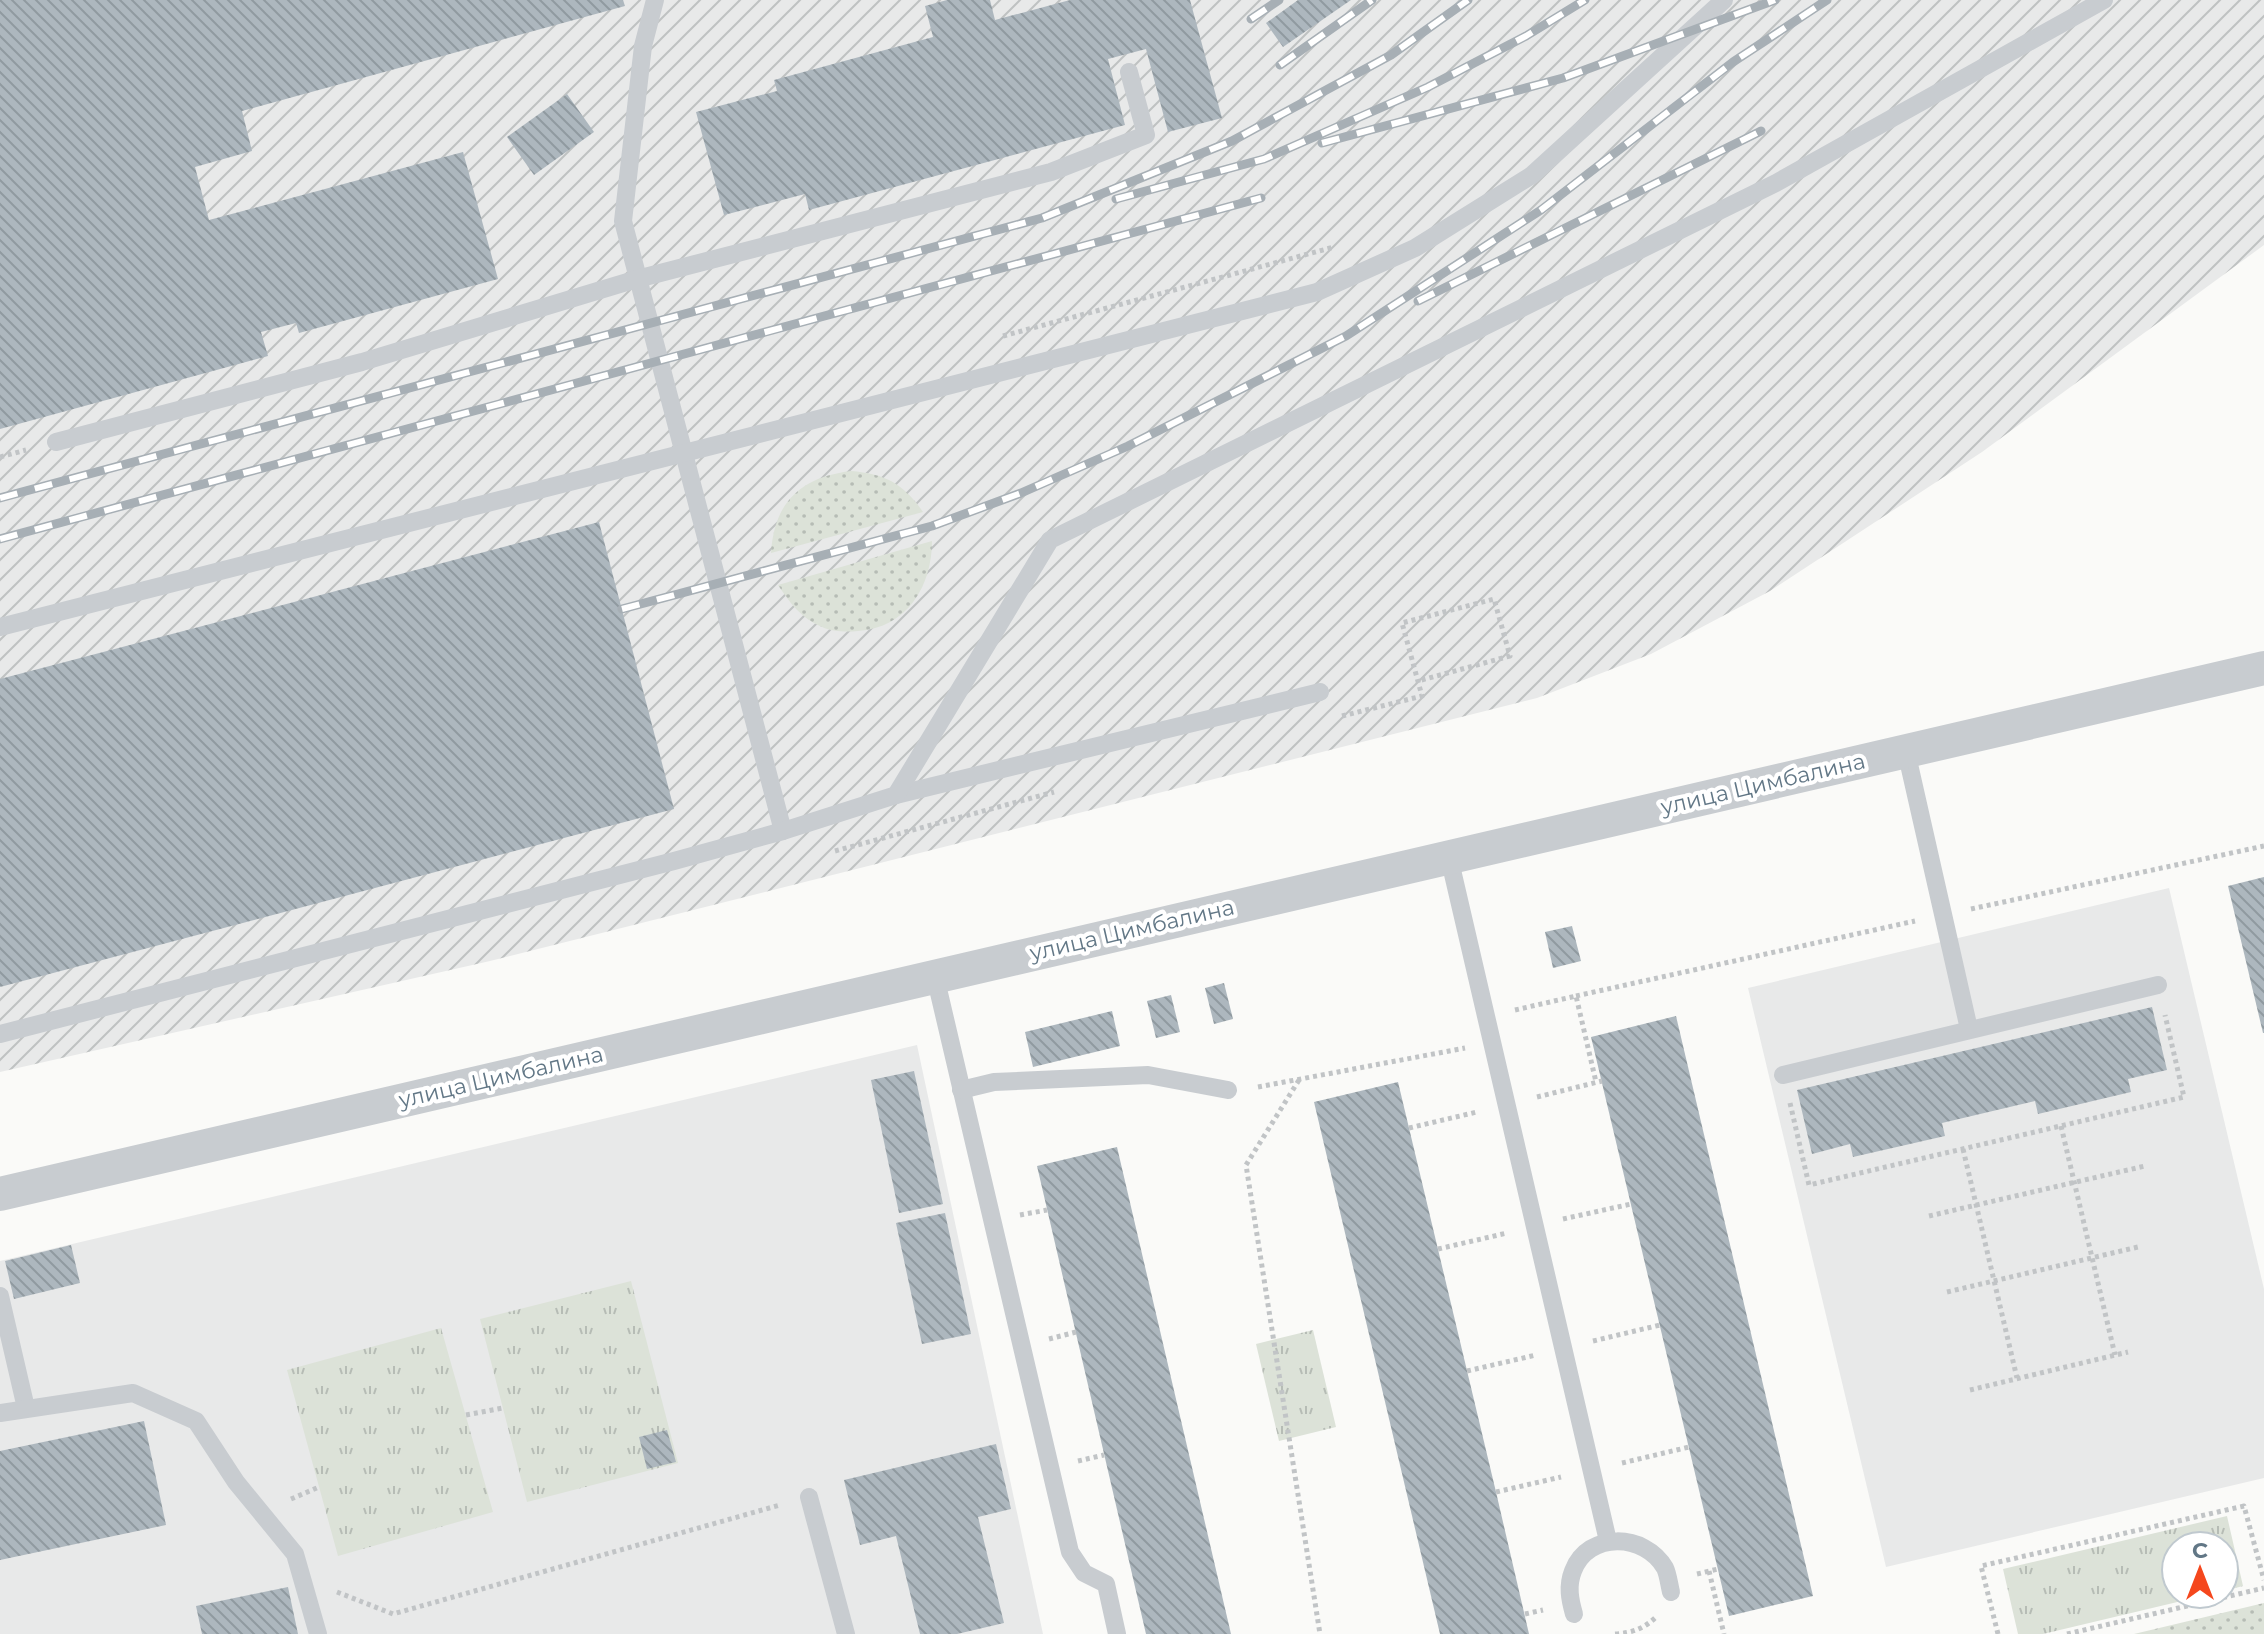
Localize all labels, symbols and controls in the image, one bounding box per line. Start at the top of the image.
street label: улица Цимбалина [1657,747,1868,821]
street label: улица Цимбалина [1026,893,1237,967]
street label: улица Цимбалина [395,1040,606,1114]
north arrow [2160,1530,2240,1610]
text: С [2192,1537,2208,1564]

